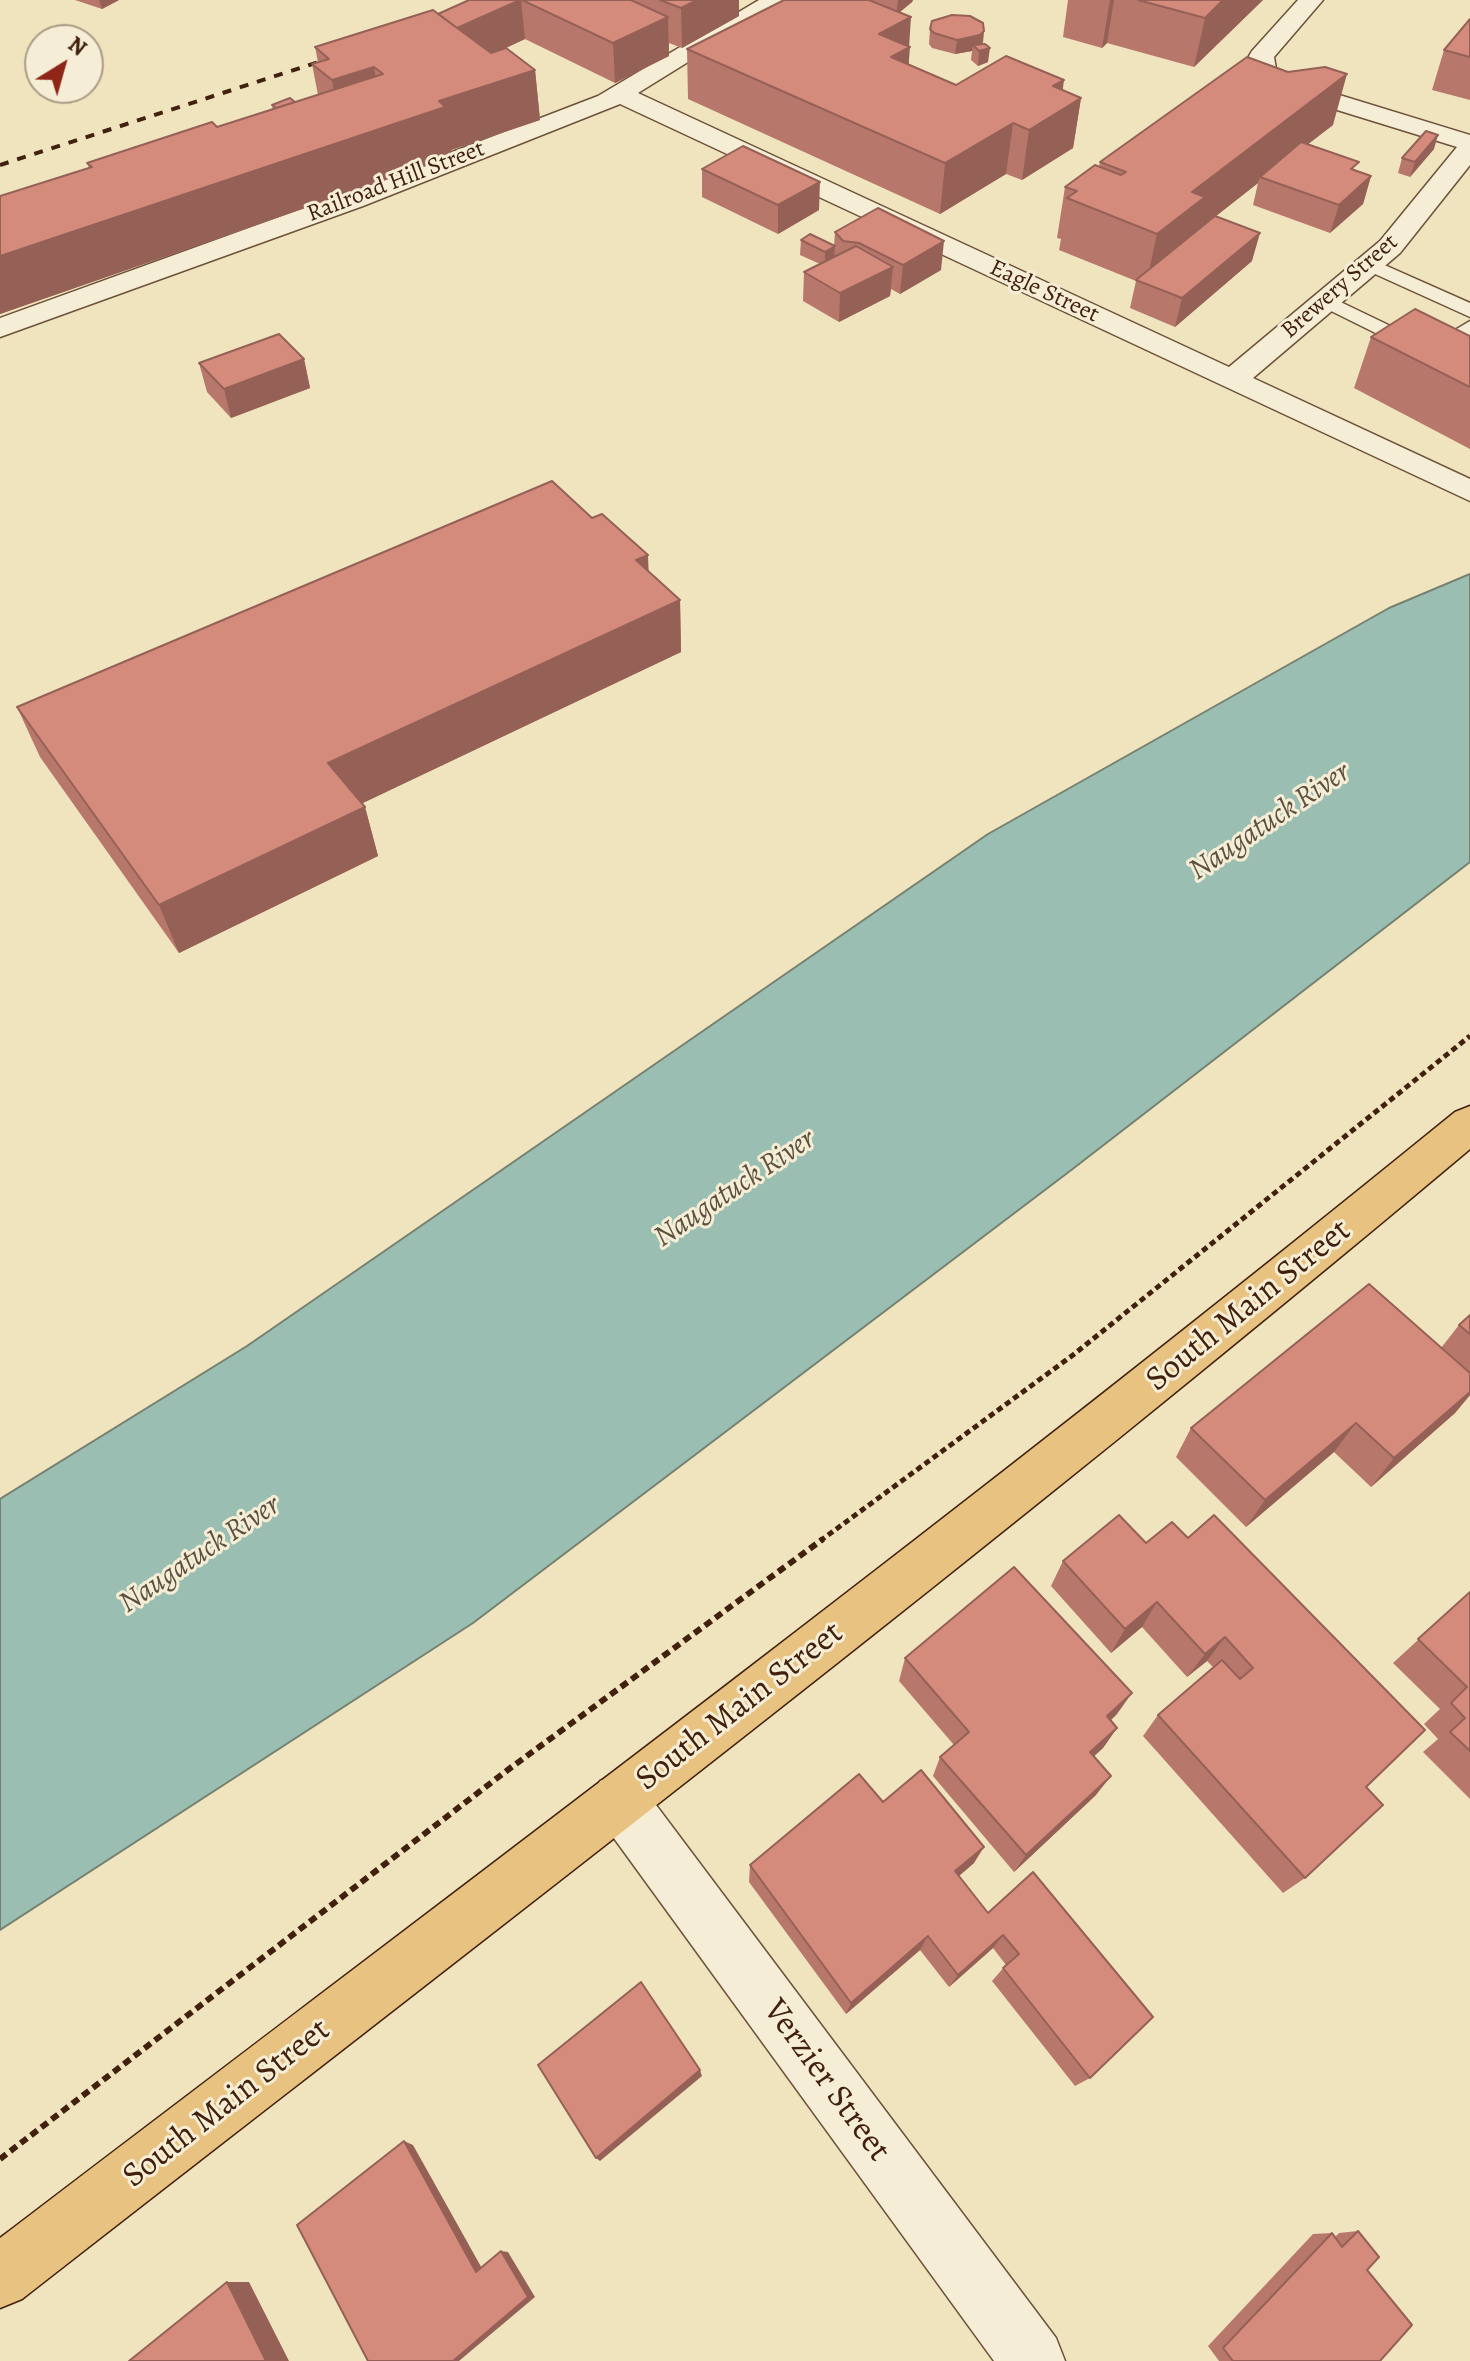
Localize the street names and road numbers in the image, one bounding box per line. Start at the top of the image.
street label: Railroad Hill Street [303,135,489,229]
street label: Brewery Street [1276,229,1404,345]
street label: Eagle Street [985,254,1103,330]
street label: South Main Street [1138,1211,1360,1401]
street label: South Main Street [628,1613,852,1801]
street label: Verzier Street [754,1992,898,2170]
street label: South Main Street [115,2010,339,2198]

